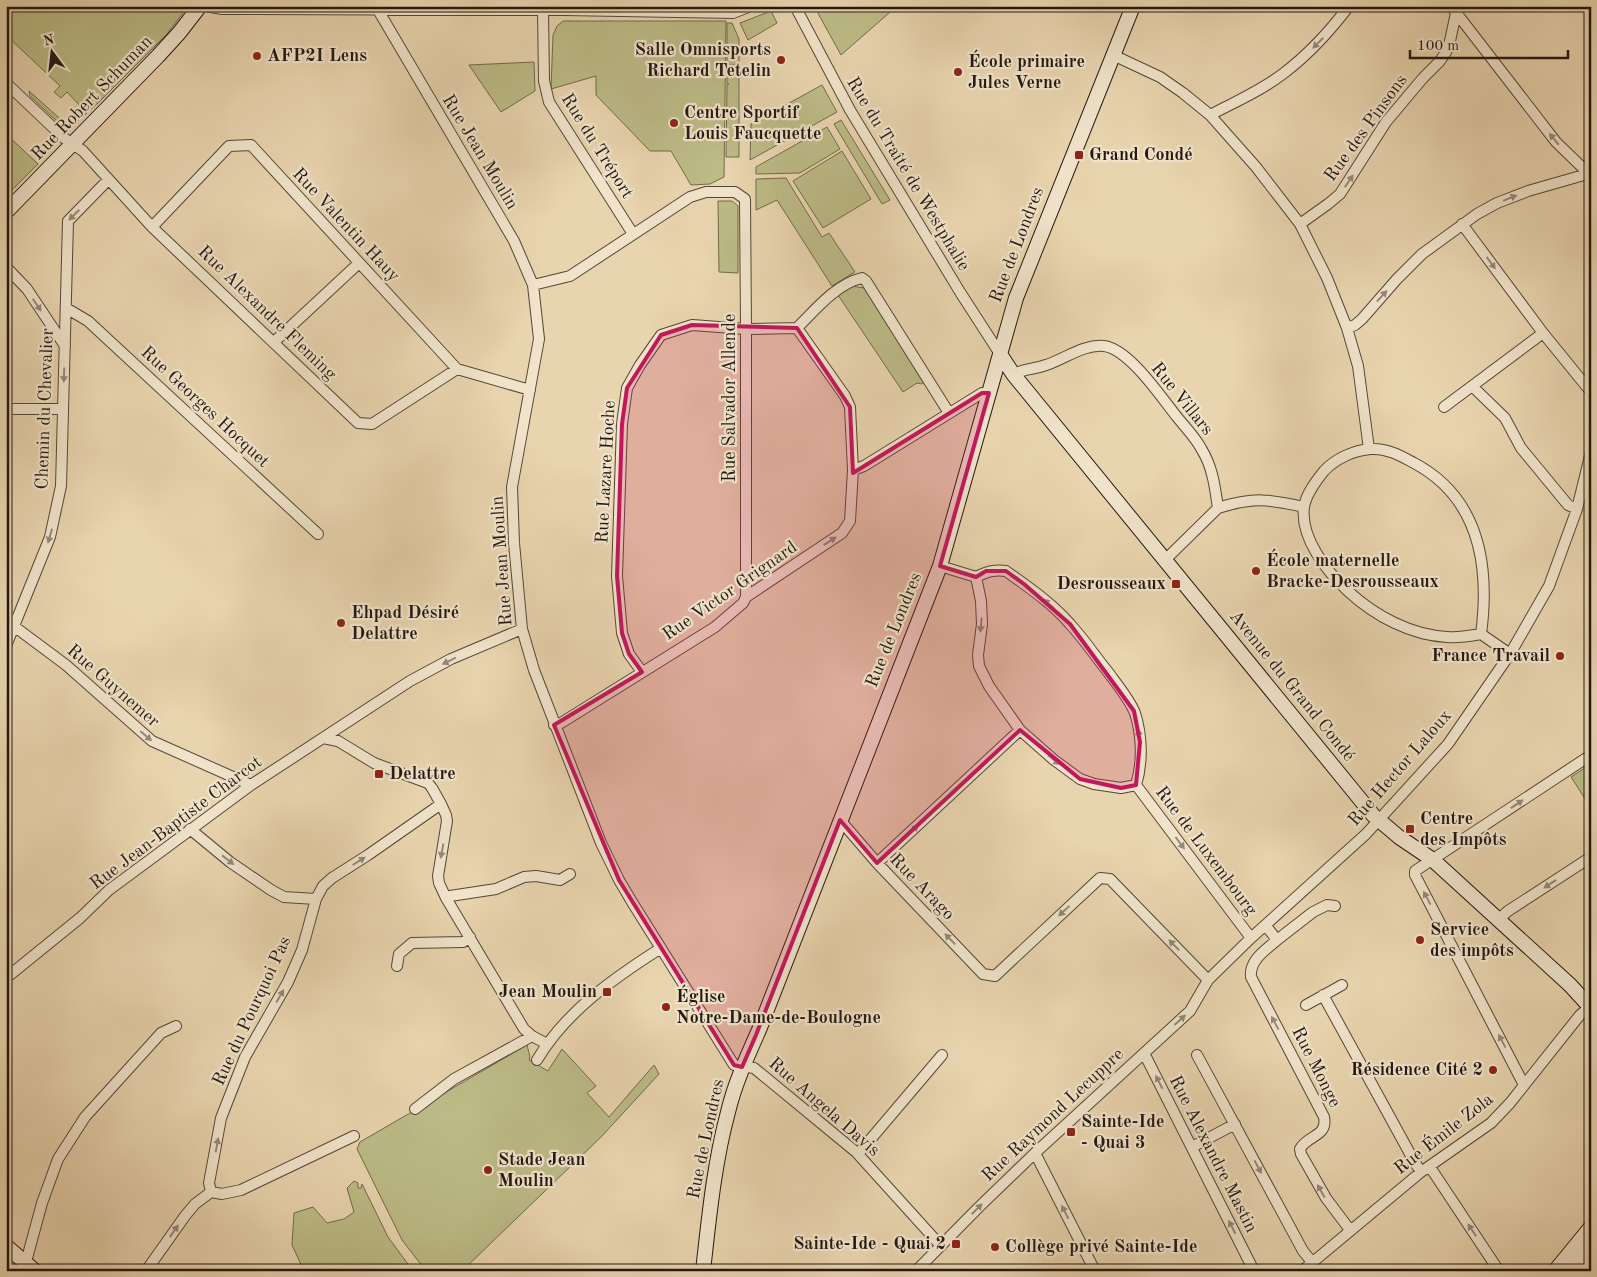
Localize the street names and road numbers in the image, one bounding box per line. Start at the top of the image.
street label: Rue Robert Schuman [28,32,156,164]
street label: Rue des Pinsons [1321,71,1411,185]
street label: Rue du Traîté de Westphalie [843,74,973,274]
street label: Rue du Tréport [557,90,637,202]
street label: Rue Jean Moulin [439,91,521,213]
street label: Rue Valentin Hauy [289,165,403,286]
street label: Rue de Londres [987,185,1047,305]
street label: Rue Alexandre Fleming [194,242,340,384]
street label: Rue Salvador Allende [721,314,739,482]
street label: Chemin du Chevalier [33,327,57,490]
street label: Rue Georges Hocquet [137,343,273,471]
street label: Rue Villars [1147,359,1217,439]
street label: Rue Lazare Hoche [593,400,619,544]
street label: Rue Jean Moulin [488,495,516,627]
street label: Rue Victor Grignard [659,538,801,644]
street label: Rue de Londres [863,570,925,690]
street label: Avenue du Grand Condé [1226,607,1358,765]
street label: Rue Guynemer [63,641,163,731]
street label: Rue Hector Laloux [1345,706,1455,830]
street label: Rue Jean-Baptiste Charcot [87,753,265,893]
street label: Rue de Luxembourg [1152,783,1260,919]
street label: Rue Arago [886,850,958,924]
street label: Rue du Pourquoi Pas [209,933,295,1089]
street label: Rue Monge [1288,1024,1344,1110]
street label: Rue Raymond Lecuppre [979,1045,1127,1185]
street label: Rue Angela Davis [765,1054,883,1160]
street label: Rue Alexandre Mastin [1166,1073,1261,1236]
street label: Rue de Londres [685,1077,728,1201]
street label: Rue Émile Zola [1389,1087,1497,1178]

